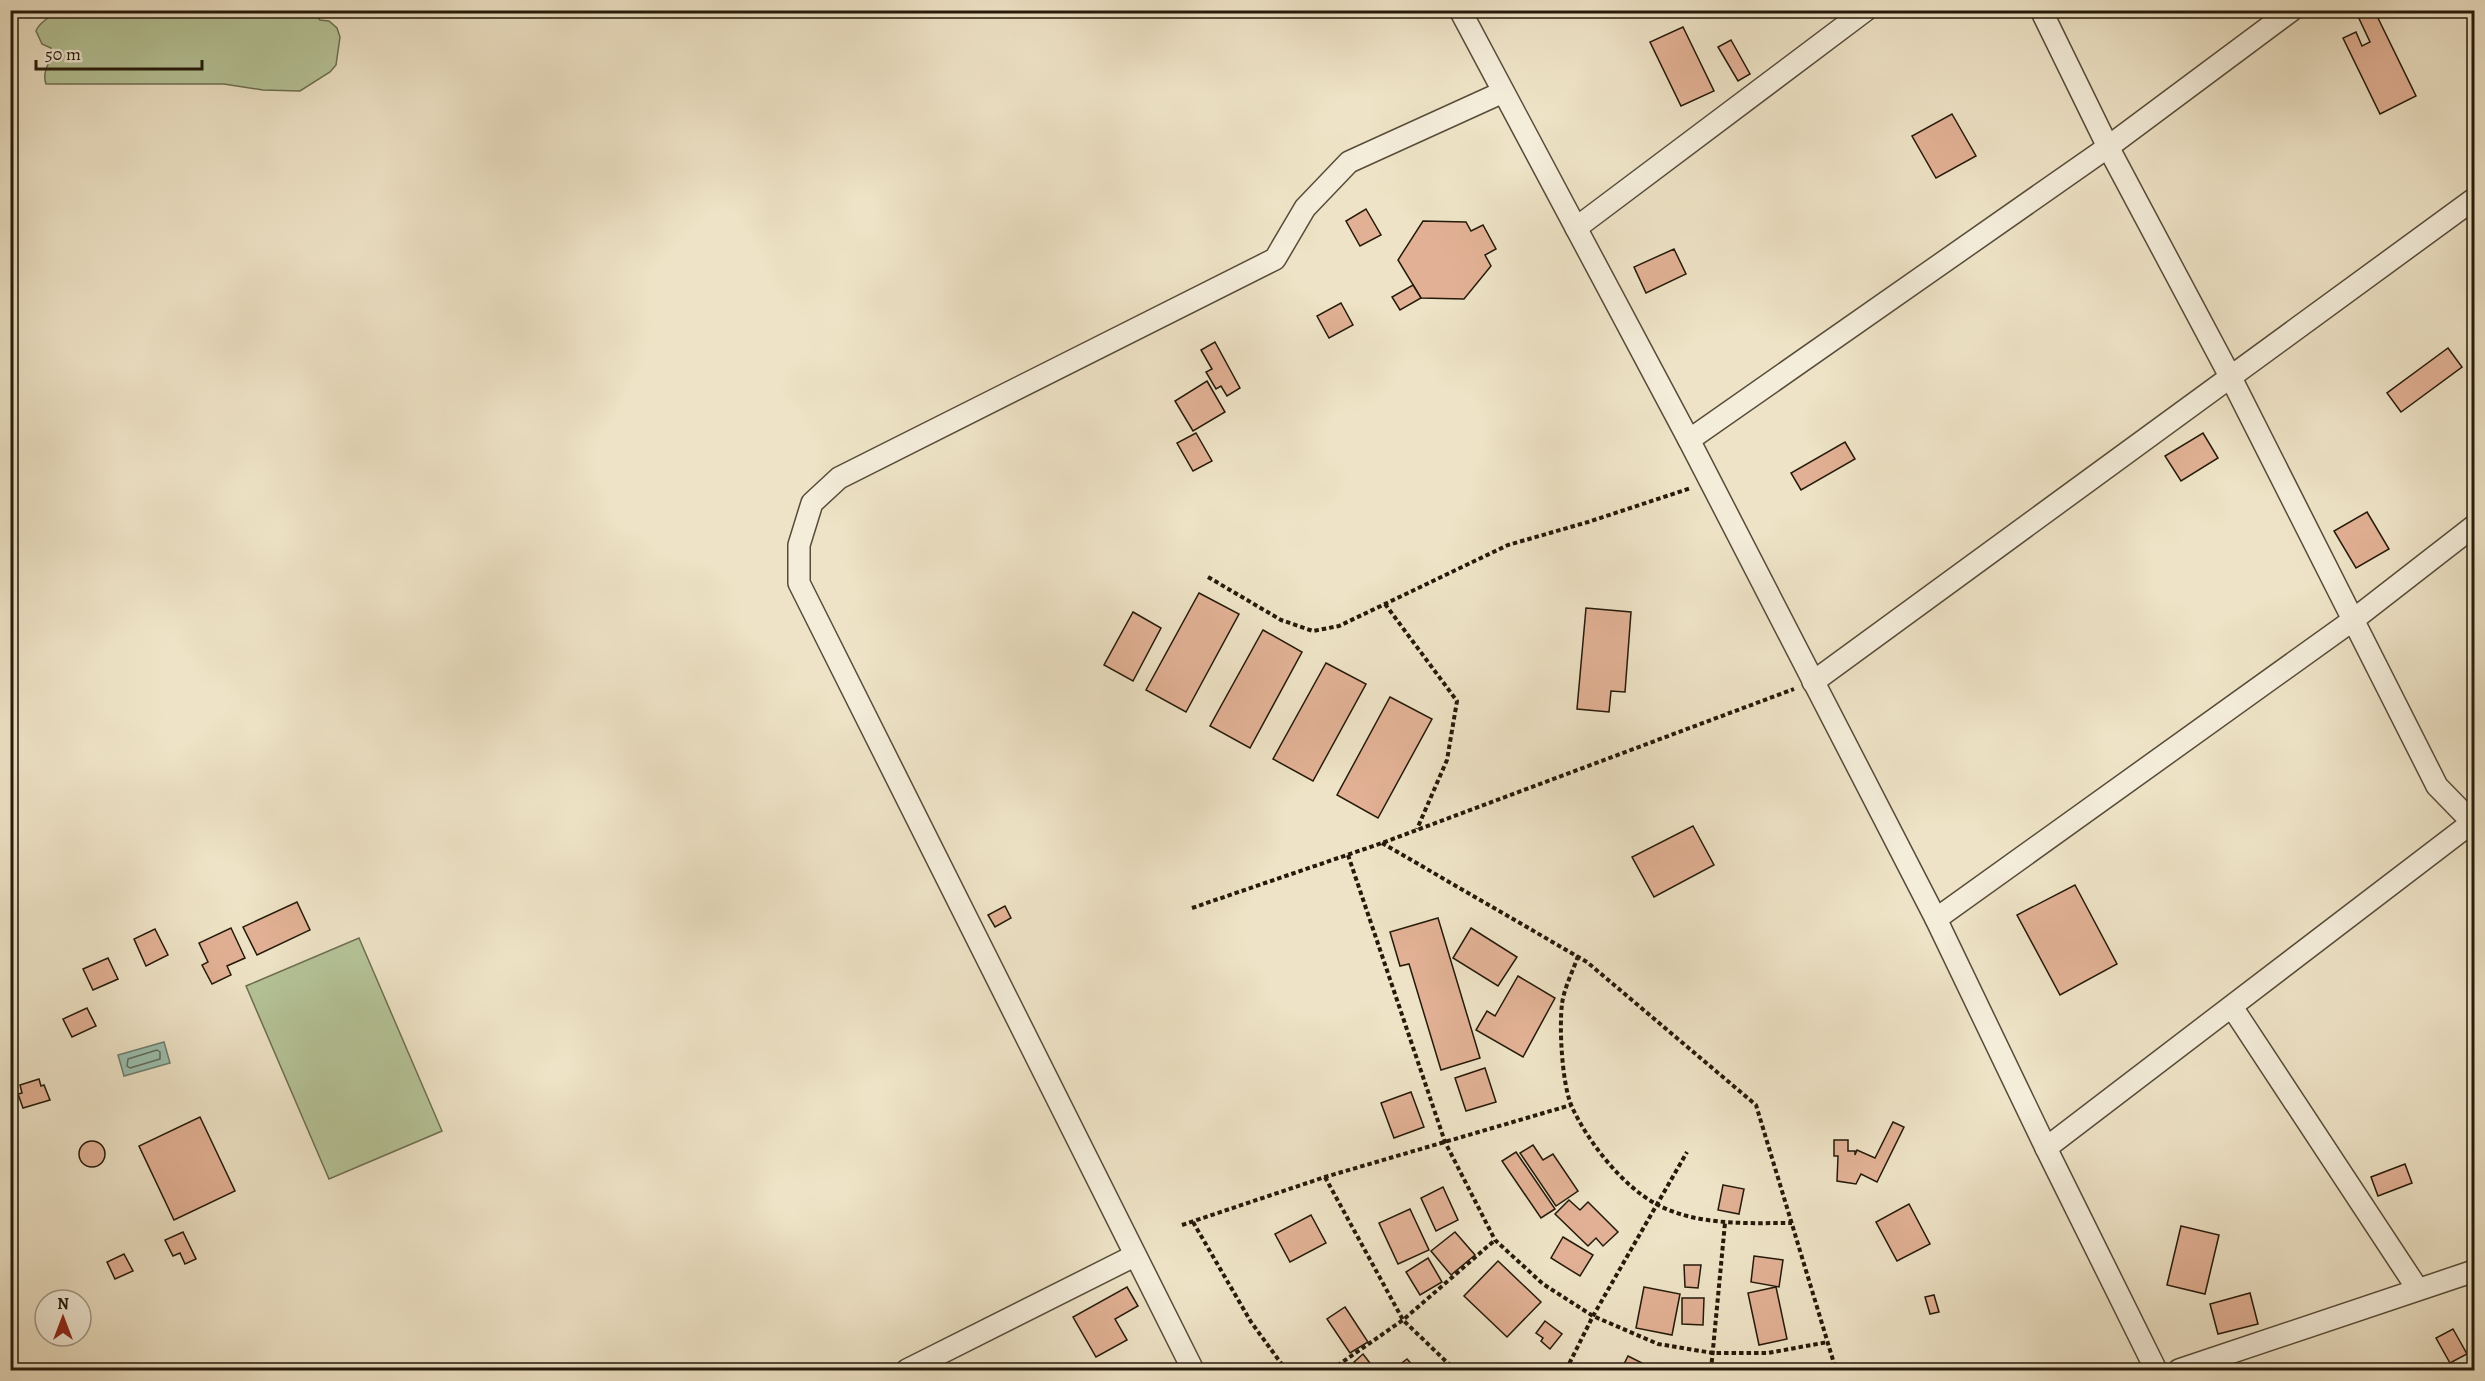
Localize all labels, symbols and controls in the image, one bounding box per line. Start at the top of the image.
scale bar [36,33,202,71]
text: 50 m [45,42,81,66]
north arrow [33,1288,93,1348]
text: N [57,1293,69,1315]

